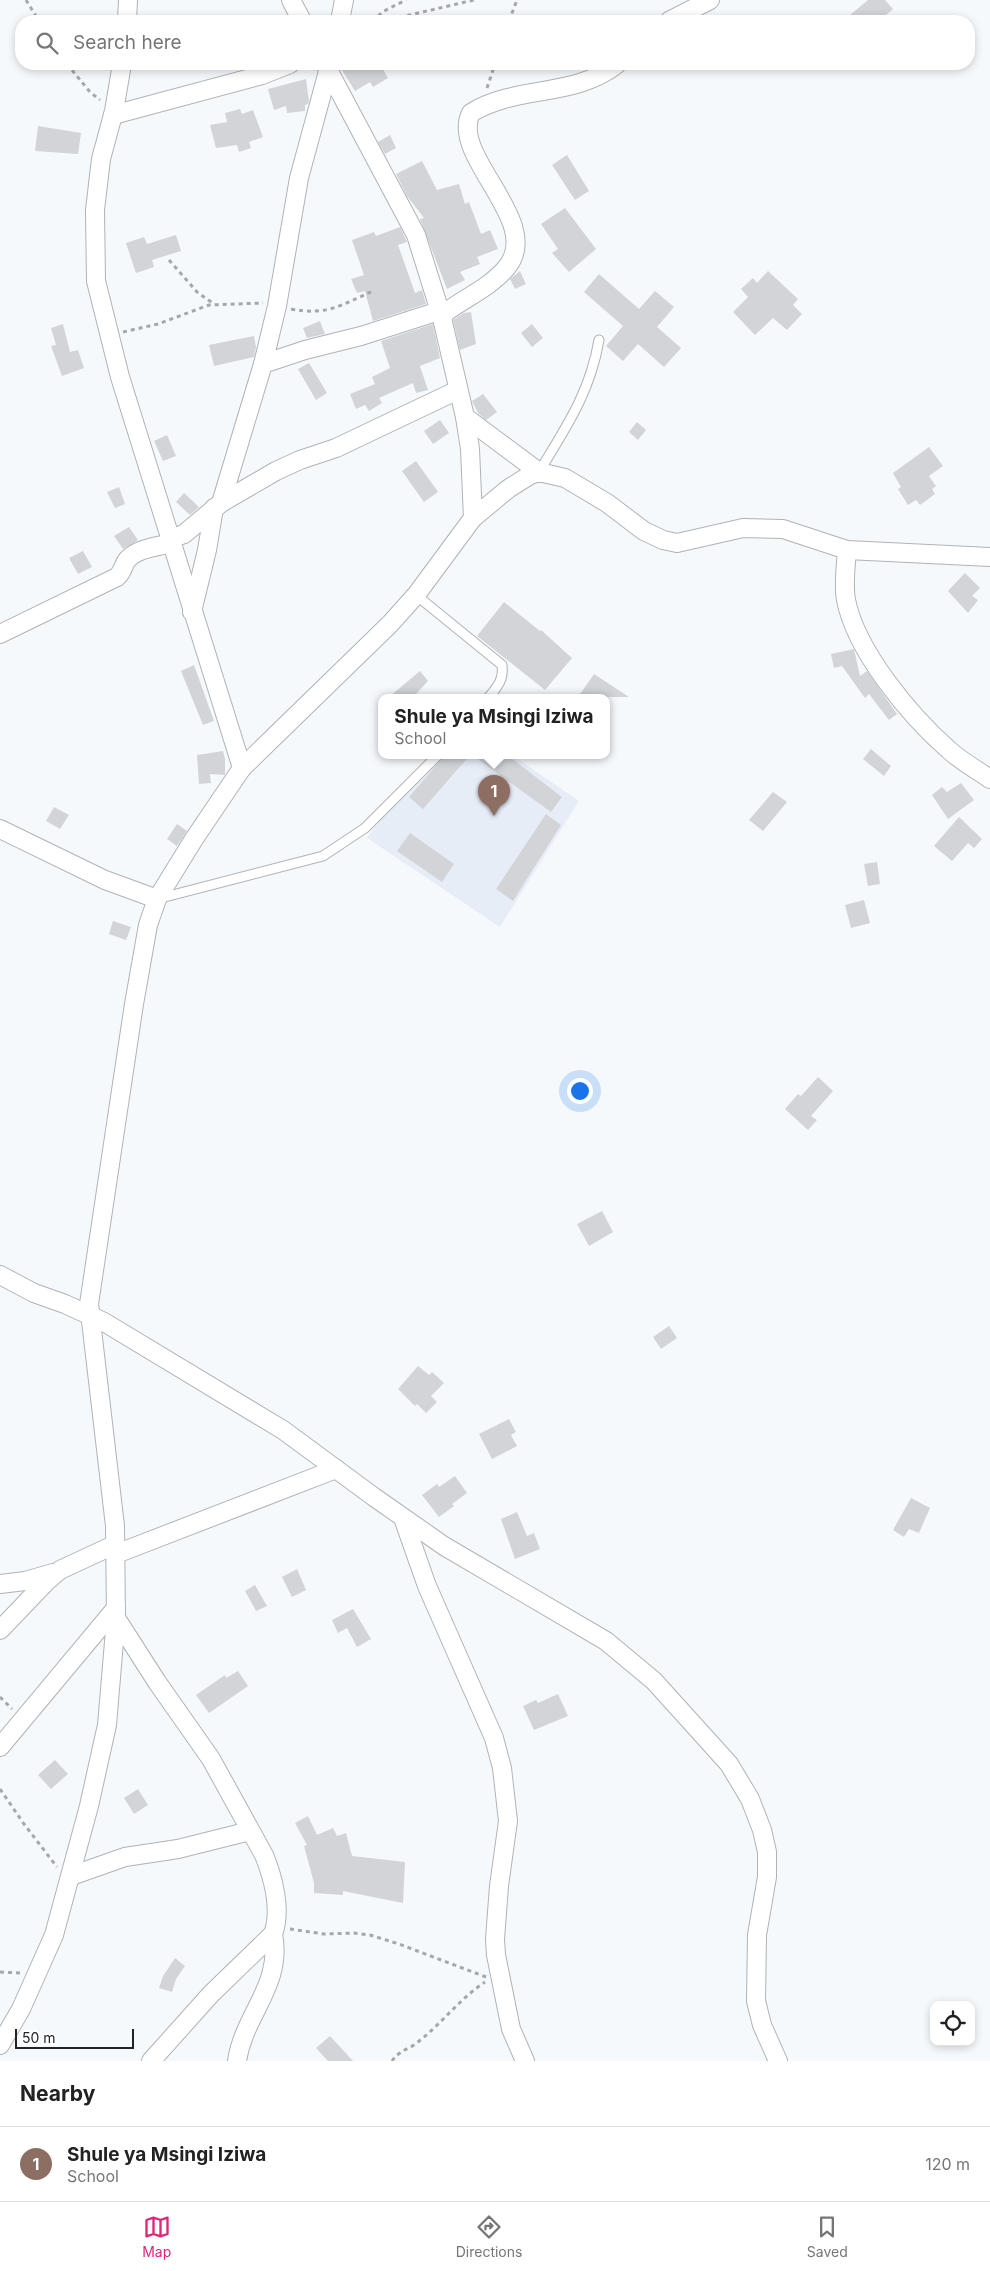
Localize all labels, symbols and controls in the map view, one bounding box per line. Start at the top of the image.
search box [15,15,975,70]
icon: search [33,29,61,57]
text: Search here [73,31,182,54]
popup [378,694,610,759]
text: Shule ya Msingi Iziwa [394,705,594,728]
text: School [394,728,446,748]
pin: 1 [478,775,510,816]
your location [567,1078,593,1104]
map controls [930,2001,975,2046]
button: locate [930,2001,975,2046]
scale bar [15,2026,134,2049]
text: 50 m [22,2029,56,2046]
text: Nearby [20,2081,95,2106]
text: Shule ya Msingi Iziwa [67,2143,266,2166]
text: 1 [33,2154,39,2174]
text: 120 m [925,2154,970,2174]
text: School [67,2166,119,2186]
tab: Map [142,2213,171,2260]
tab: Directions [456,2213,522,2260]
tab: Saved [807,2213,848,2260]

